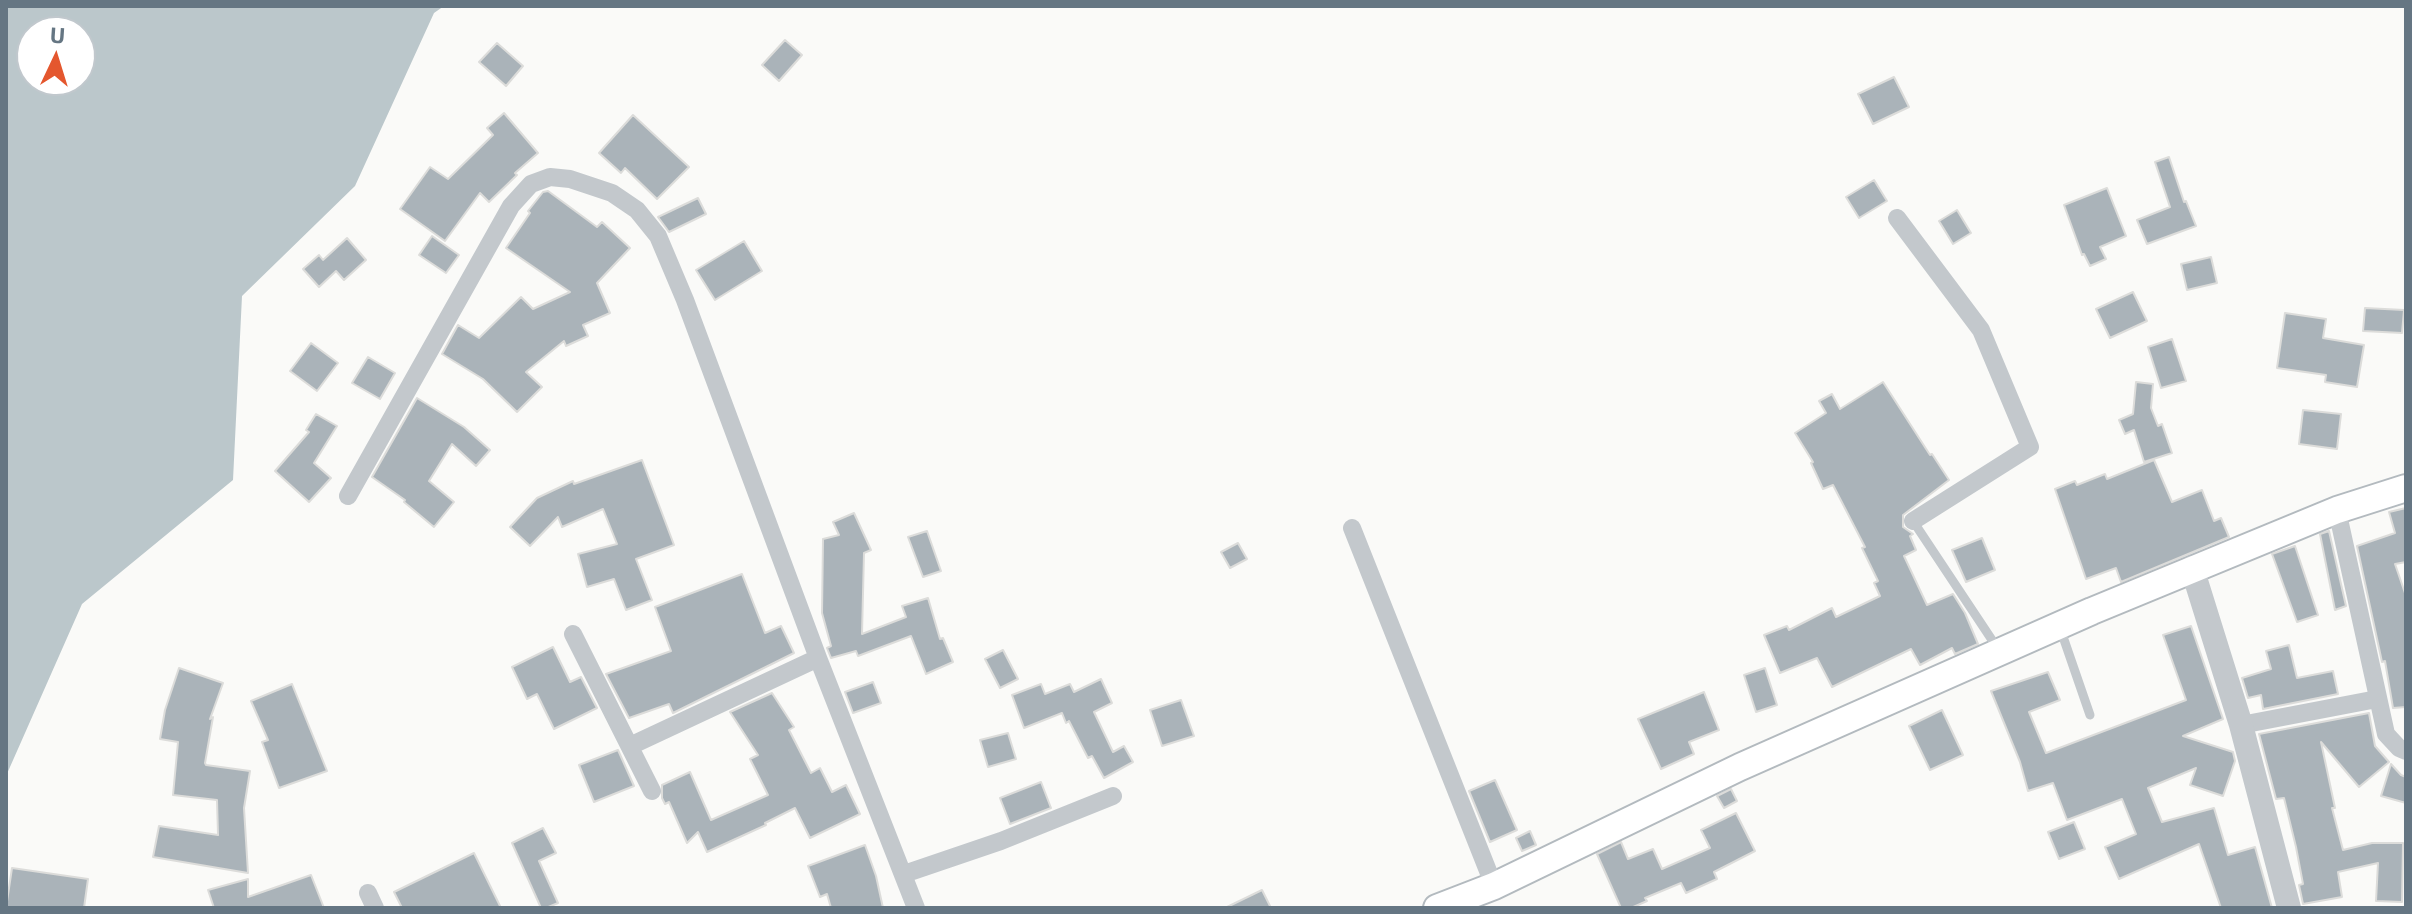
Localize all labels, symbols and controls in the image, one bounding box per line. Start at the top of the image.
north arrow [16,16,96,96]
text: U [49,21,66,48]

